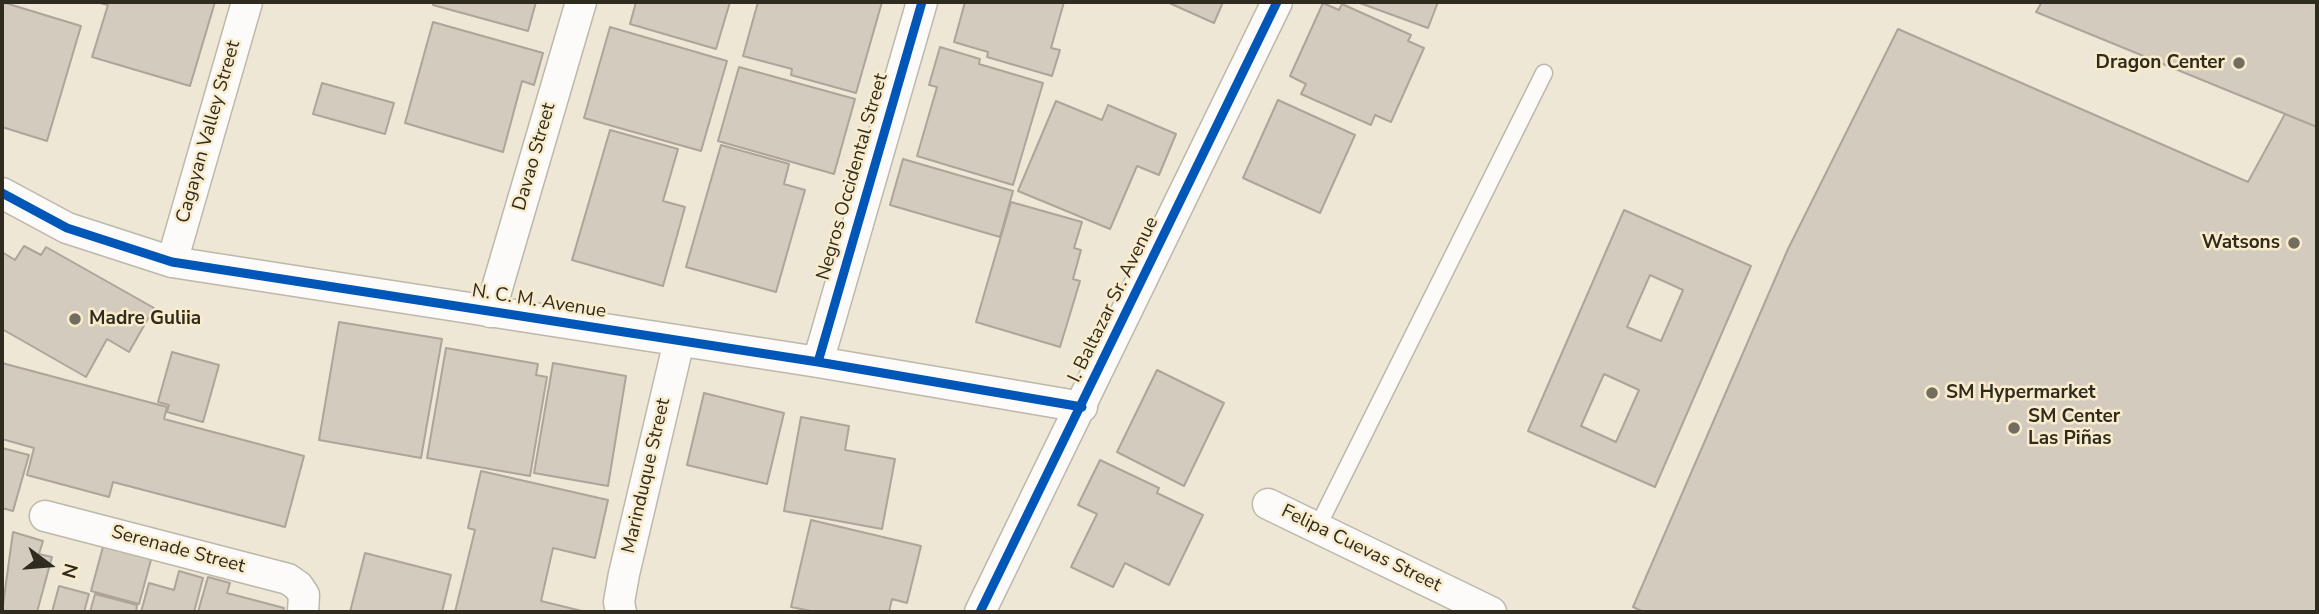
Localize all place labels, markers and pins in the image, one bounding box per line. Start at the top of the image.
place label: Dragon Center [2096,52,2225,74]
marker: Dragon Center [2231,55,2247,71]
place label: Watsons [2202,232,2280,254]
marker: Watsons [2286,235,2302,251]
place label: Madre Guliia [89,308,201,330]
marker: Madre Guliia [67,311,83,327]
place label: SM Hypermarket [1946,382,2095,404]
marker: SM Hypermarket [1924,385,1940,401]
place label: SM Center Las Piñas [2028,406,2120,450]
marker: SM Center Las Piñas [2006,420,2022,436]

